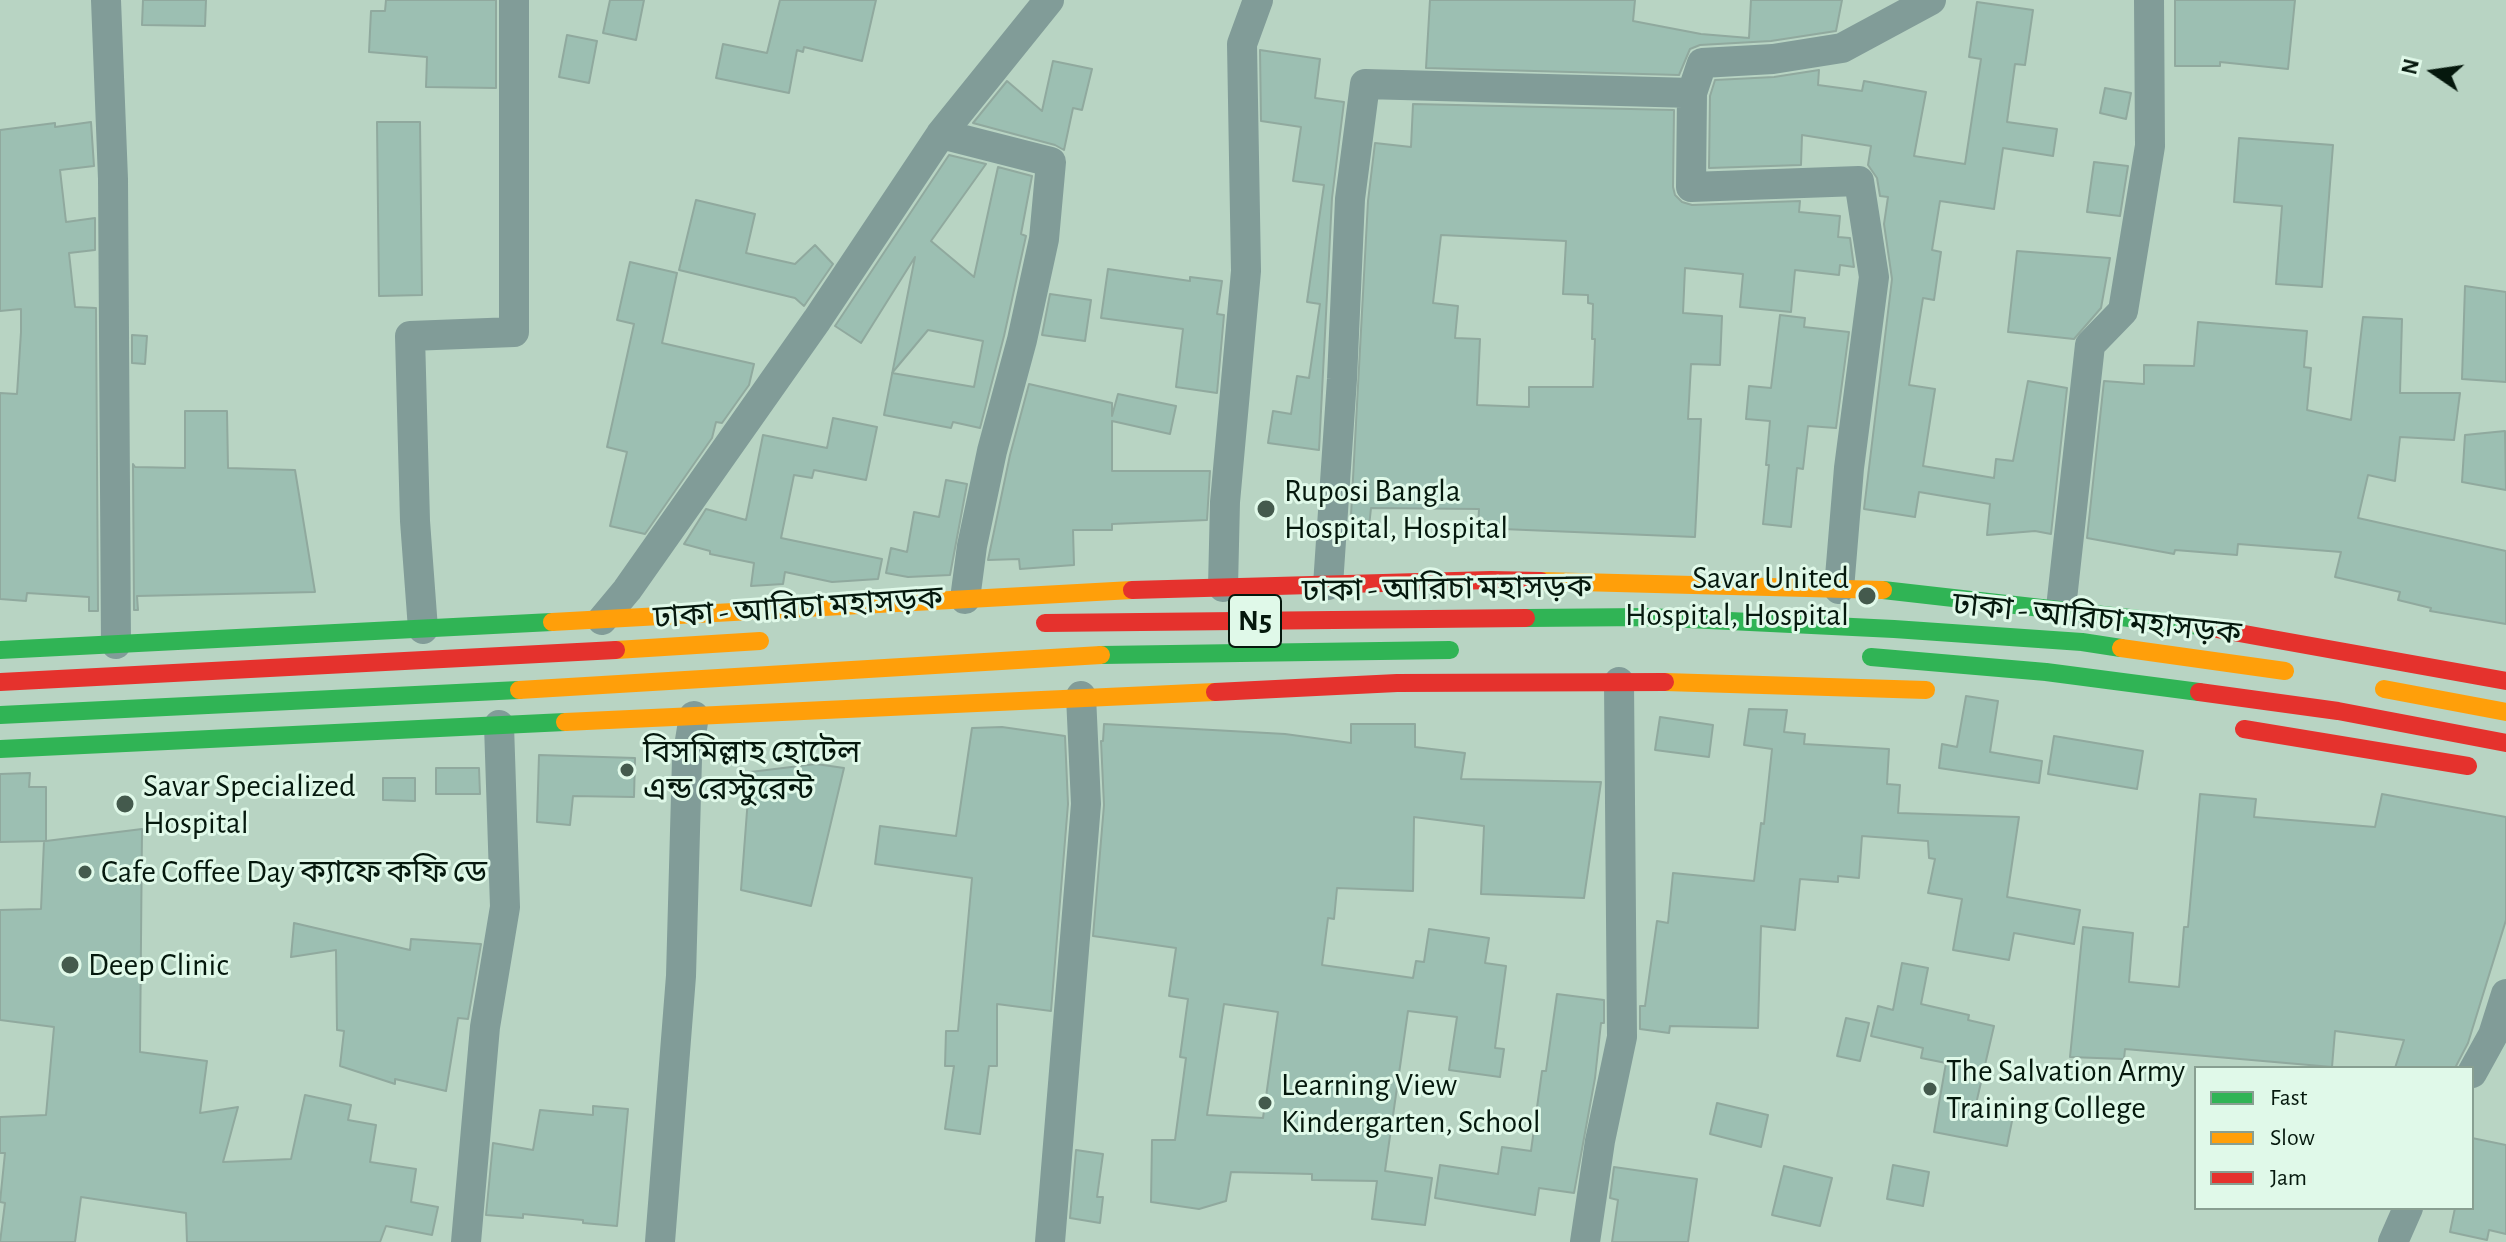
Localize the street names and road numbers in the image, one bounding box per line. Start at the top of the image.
street label: ঢাকা - আরিচা মহাসড়ক [1302,567,1592,611]
street label: ঢাকা - আরিচা মহাসড়ক [652,579,944,637]
street label: ঢাকা - আরিচা মহাসড়ক [1951,585,2243,653]
road number: N5 [1229,595,1281,647]

